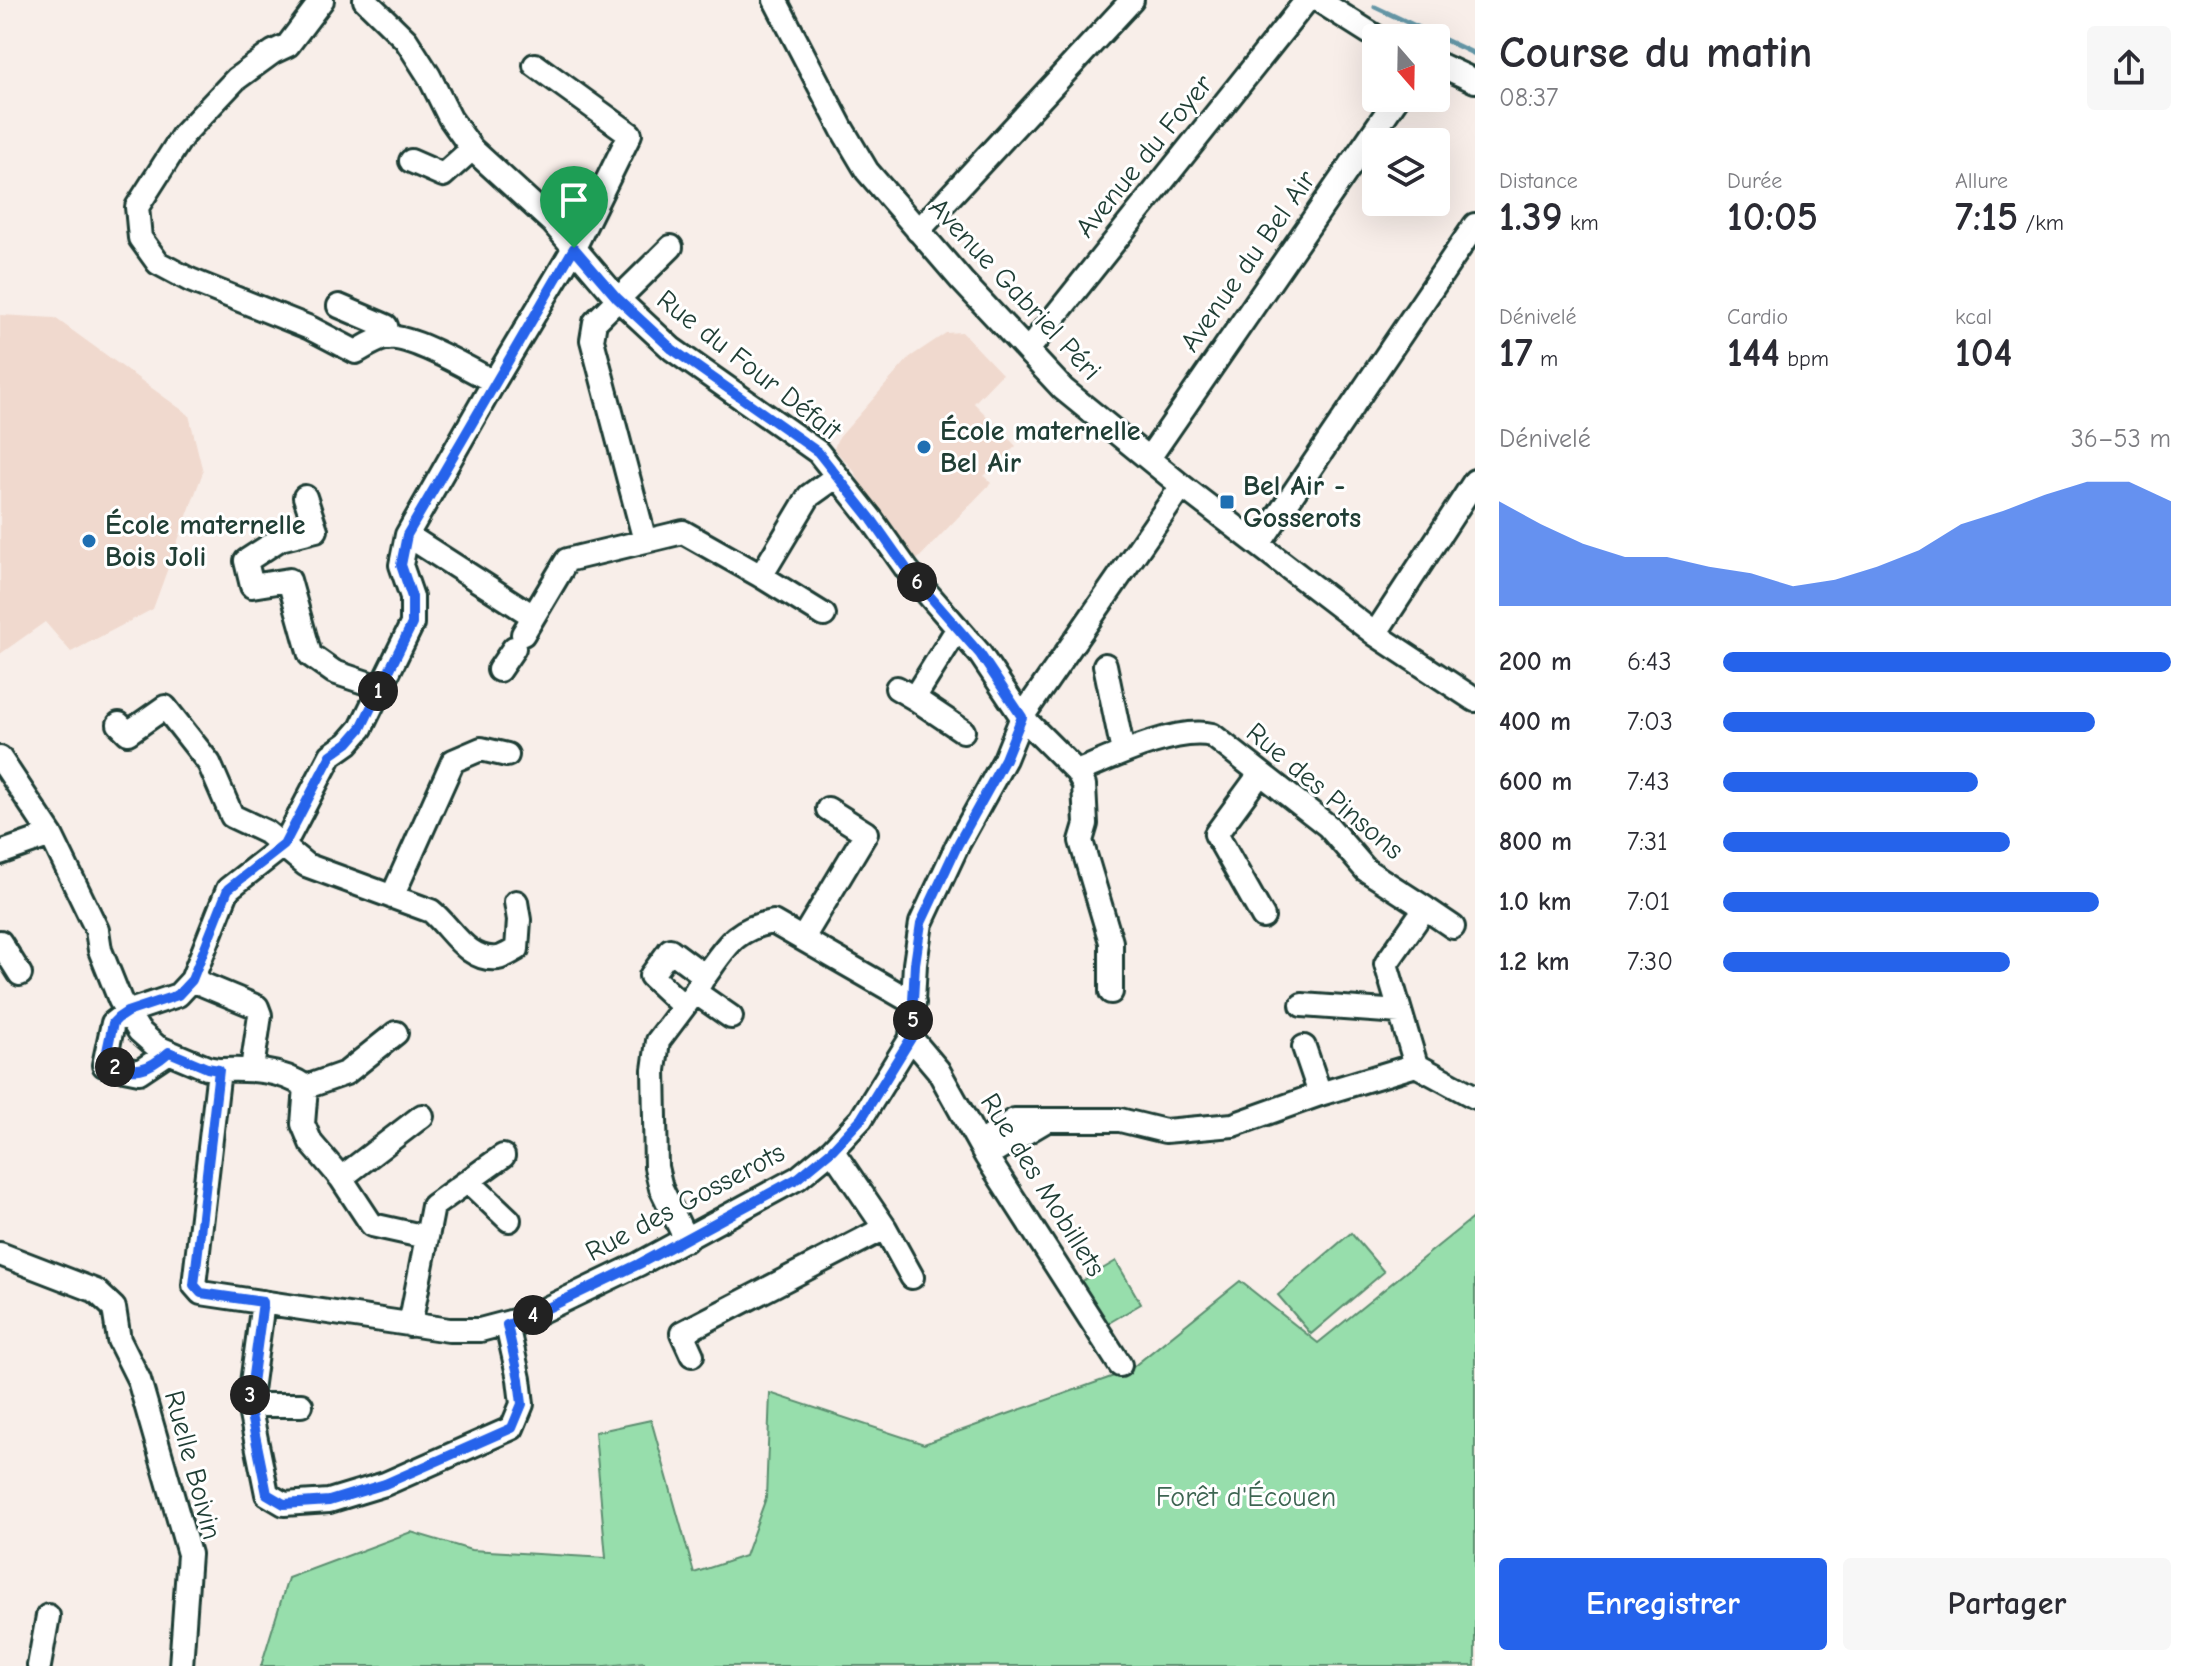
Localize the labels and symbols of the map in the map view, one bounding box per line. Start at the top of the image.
north arrow [1362,24,1450,112]
street label: Avenue du Foyer [1069,68,1219,244]
street label: Avenue du Bel Air [1174,164,1322,358]
pin [540,166,608,248]
street label: Avenue Gabriel Péri [922,191,1108,387]
street label: Rue du Four Défait [651,283,848,447]
place label: École maternelle Bel Air [940,414,1141,479]
marker: École maternelle Bel Air [915,438,933,456]
place label: Bel Air - Gosserots [1243,470,1361,534]
marker: Bel Air - Gosserots [1218,493,1236,511]
place label: École maternelle Bois Joli [105,508,306,573]
marker: École maternelle Bois Joli [80,532,98,550]
pin: 6 [897,562,937,602]
pin: 1 [358,671,398,711]
street label: Rue des Pinsons [1240,716,1410,866]
pin: 5 [893,1000,933,1040]
pin: 2 [95,1047,135,1087]
street label: Rue des Mobillets [974,1088,1112,1282]
street label: Rue des Gosserots [580,1136,790,1268]
pin: 4 [513,1295,553,1335]
pin: 3 [230,1375,270,1415]
street label: Ruelle Boivin [158,1387,228,1543]
park label: Forêt d'Écouen [1156,1480,1336,1513]

